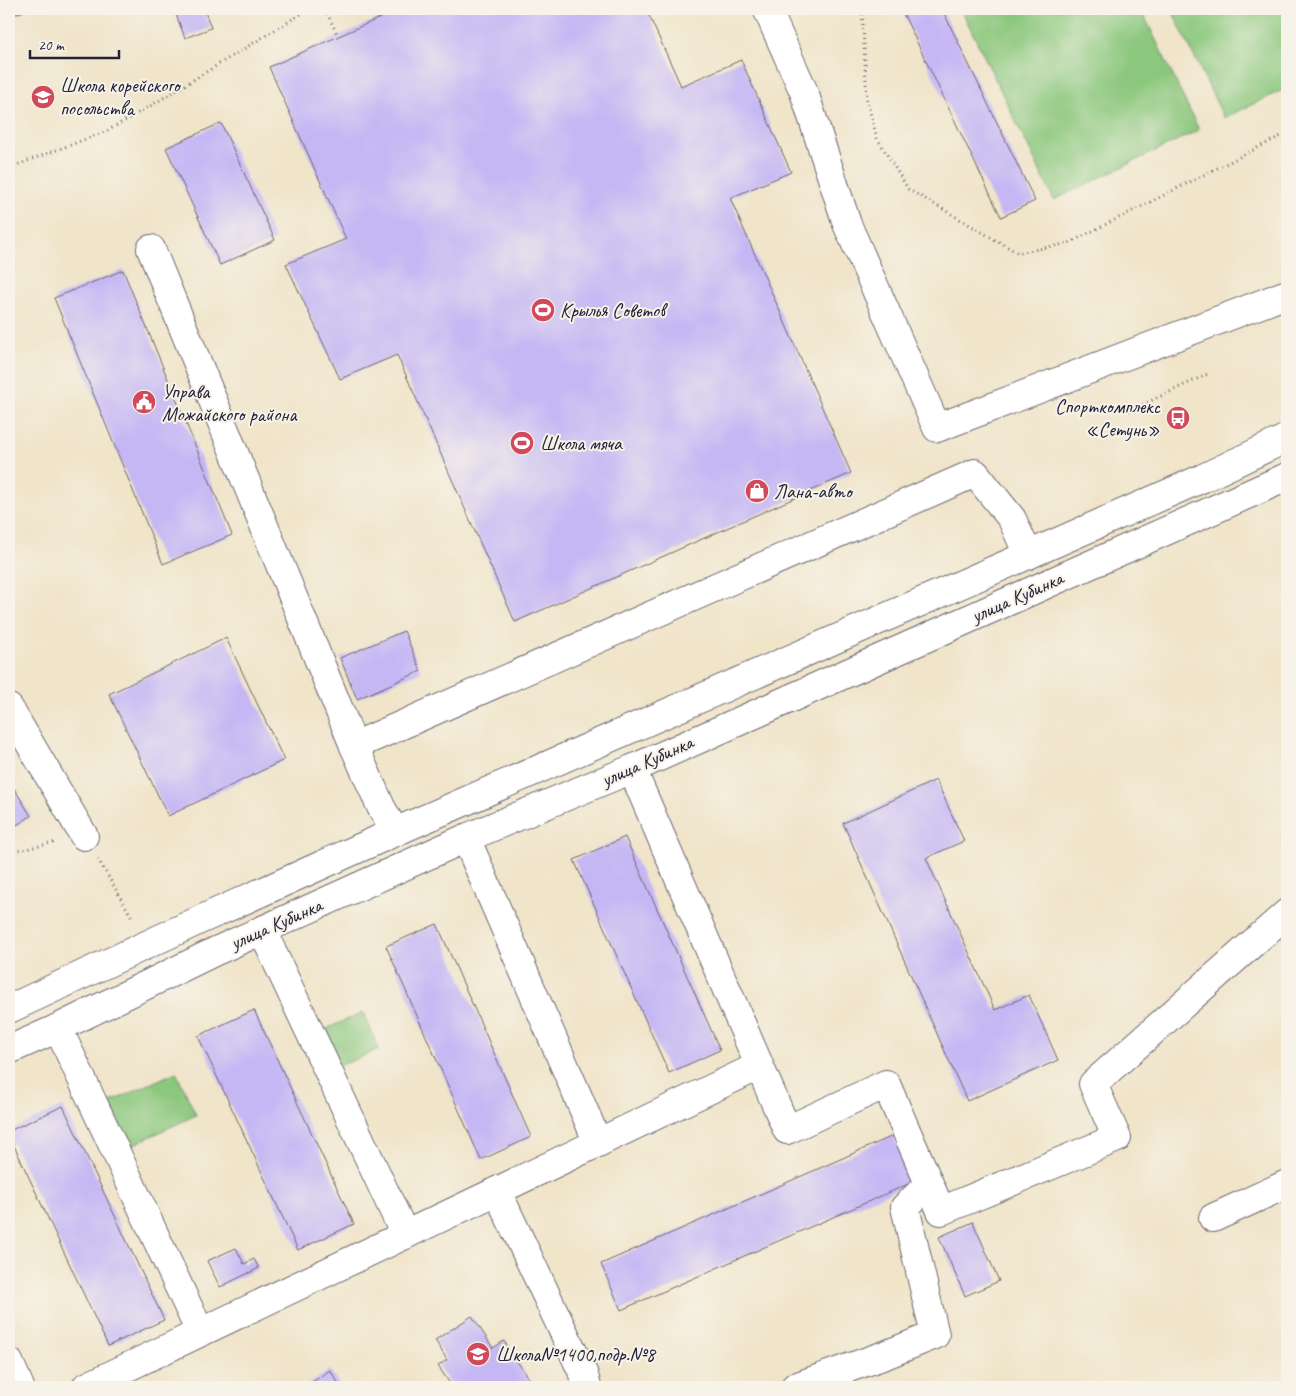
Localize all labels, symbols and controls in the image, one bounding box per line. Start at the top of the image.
scale bar [30,28,119,60]
text: 20 m [38,36,65,55]
place label: Школа корейского посольства [60,73,181,121]
school or university icon: Школа корейского посольства [30,84,56,110]
sports icon: Крылья Советов [530,297,556,323]
place label: Крылья Советов [560,298,668,323]
place label: Управа Можайского района [162,379,299,427]
public building icon: Управа Можайского района [131,389,157,415]
place label: Спорткомплекс «Сетунь» [1055,394,1161,442]
bus stop icon: Спорткомплекс «Сетунь» [1165,405,1191,431]
sports icon: Школа мяча [509,430,535,456]
place label: Школа мяча [540,431,623,456]
shop icon: Лана-авто [744,478,770,504]
place label: Лана-авто [774,479,854,504]
street label: улица Кубинка [966,565,1068,629]
street label: улица Кубинка [596,729,698,793]
street label: улица Кубинка [225,892,327,956]
school or university icon: Школа№1400,подр.№8 [465,1341,491,1367]
place label: Школа№1400,подр.№8 [496,1342,657,1367]

